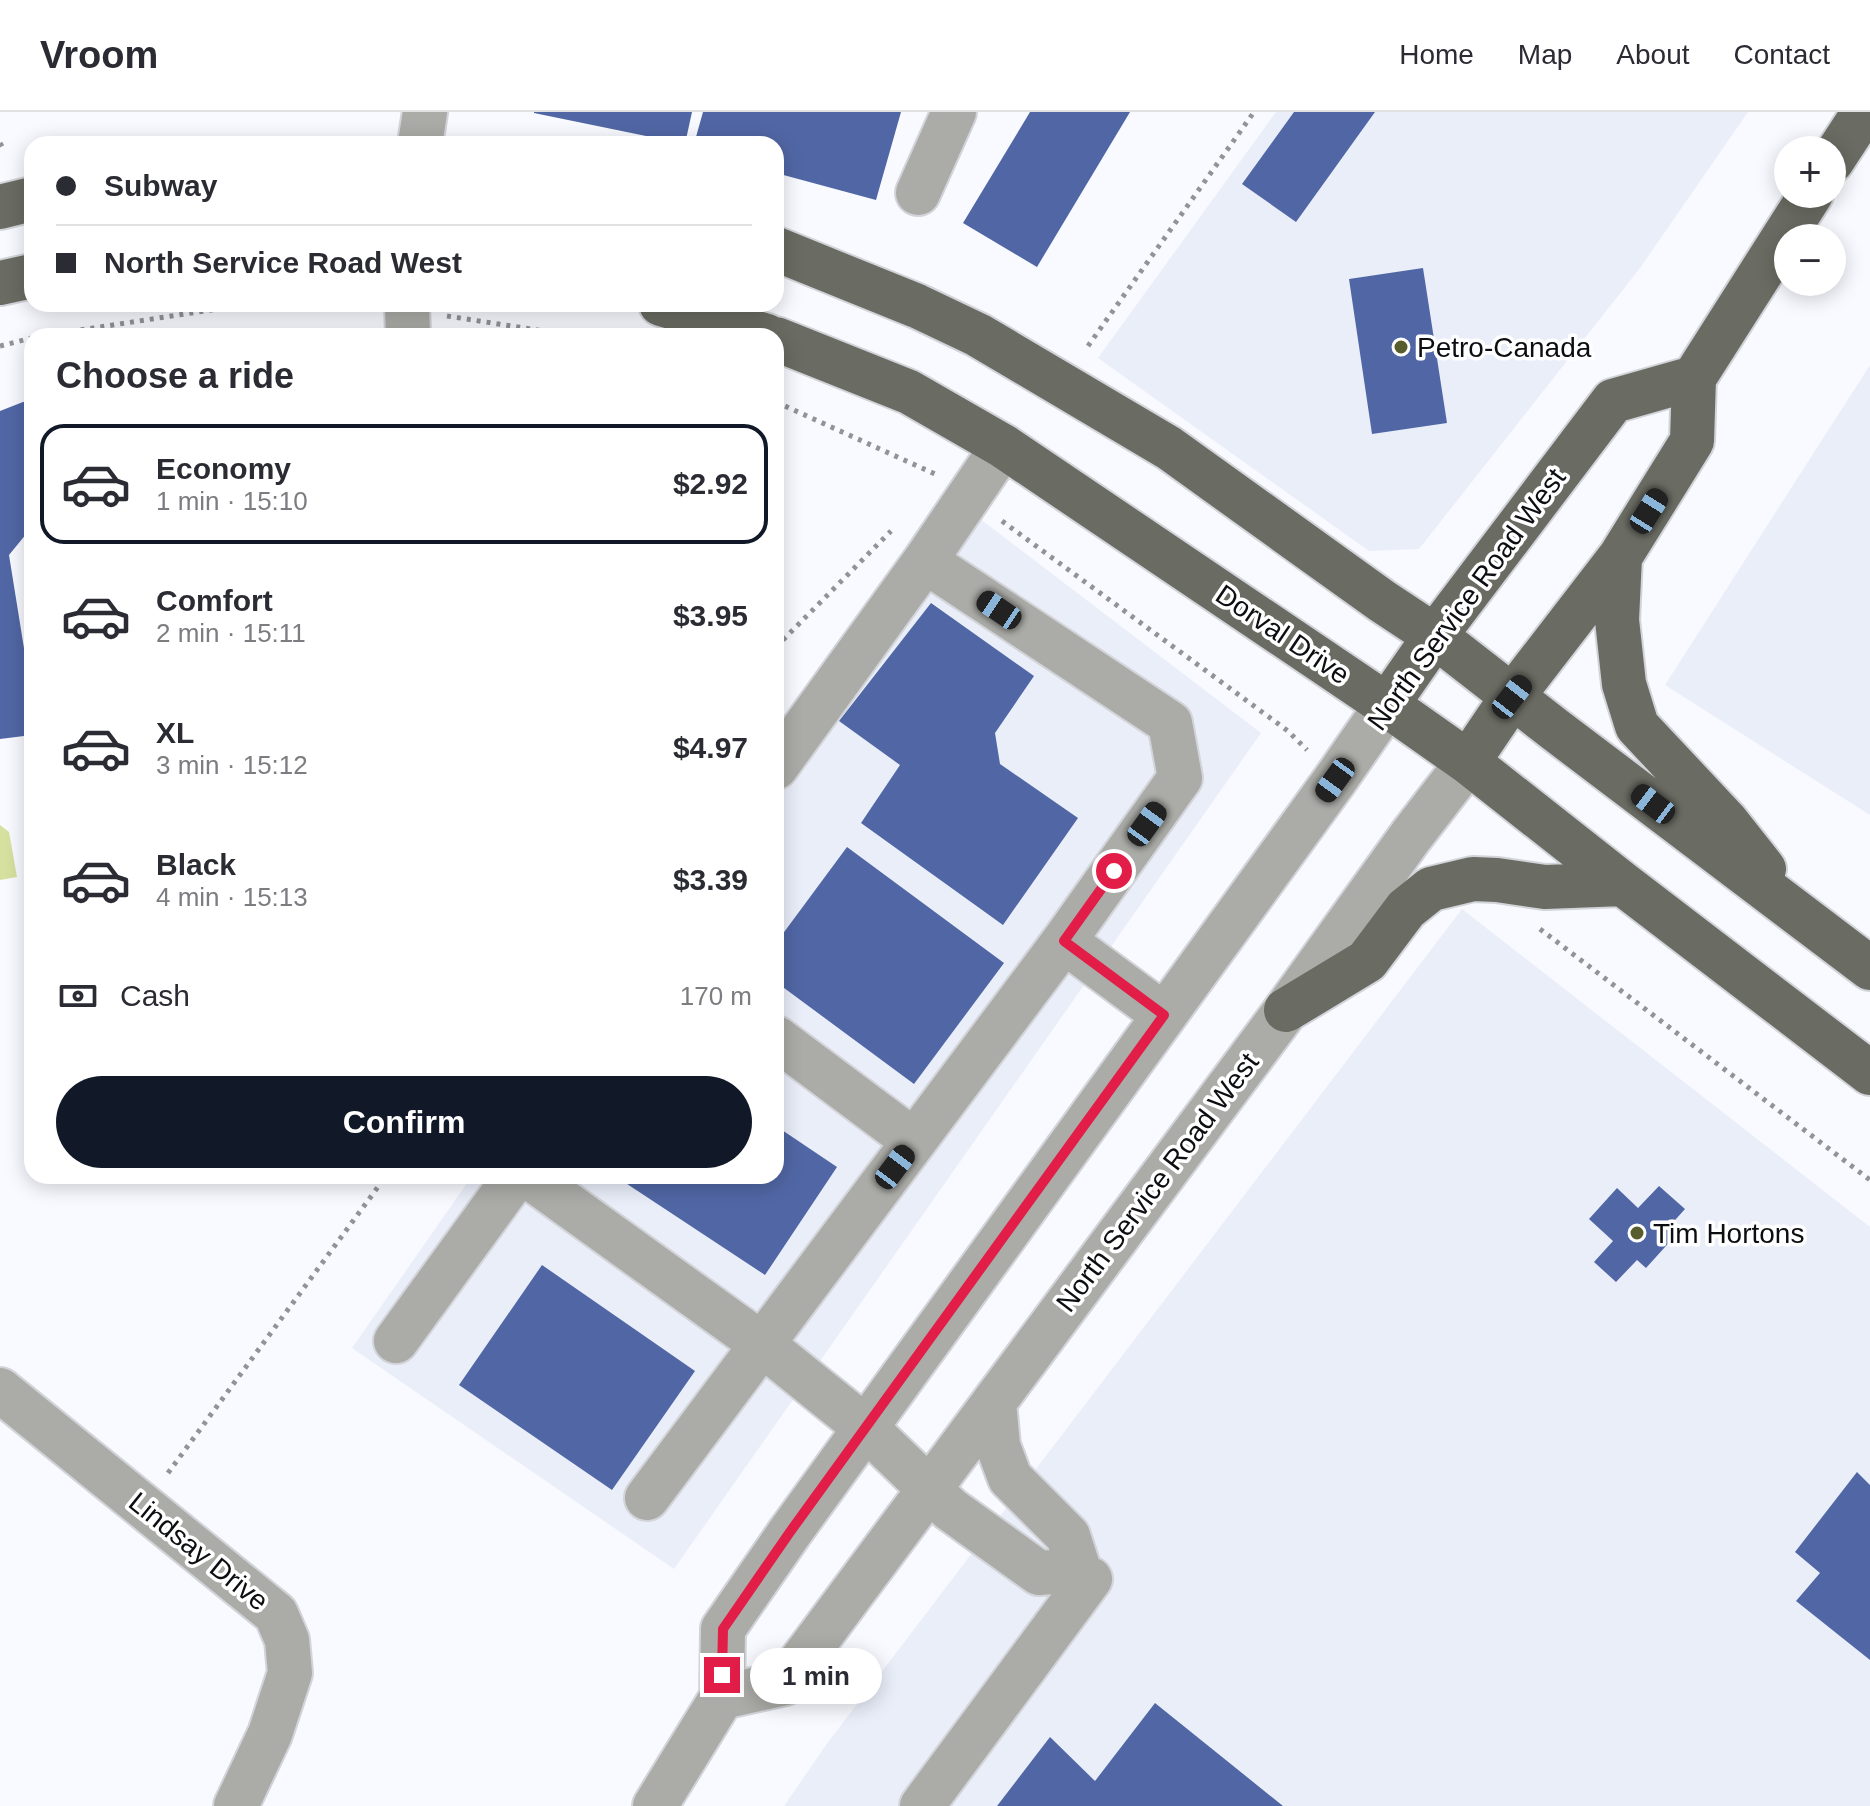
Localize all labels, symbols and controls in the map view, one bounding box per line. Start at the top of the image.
text: Vroom [40,34,158,76]
text: Home [1399,39,1474,70]
text: Map [1518,39,1572,70]
text: About [1616,39,1690,70]
text: Contact [1734,39,1830,70]
map controls [1774,136,1846,296]
button: + [1774,136,1846,208]
text: Subway [104,169,217,202]
button: − [1774,224,1846,296]
text: North Service Road West [104,246,462,279]
place label: Petro-Canada [1417,332,1592,363]
marker: Petro-Canada [1392,338,1410,356]
text: Choose a ride [56,355,294,396]
icon: car [60,448,132,520]
text: Economy [156,452,291,485]
street label: North Service Road West [1361,462,1572,736]
text: $2.92 [673,467,748,500]
car [1626,484,1672,538]
text: 1 min · 15:10 [156,486,308,516]
street label: Dorval Drive [1210,578,1355,690]
icon: car [60,580,132,652]
text: Comfort [156,584,273,617]
car [972,587,1026,633]
text: $3.95 [673,599,748,632]
text: 2 min · 15:11 [156,618,306,648]
car [1488,671,1536,723]
icon: car [60,712,132,784]
text: XL [156,716,194,749]
text: $4.97 [673,731,748,764]
text: 3 min · 15:12 [156,750,308,780]
car [1311,754,1359,806]
car [1627,780,1679,828]
car [1123,798,1171,850]
icon: car [60,844,132,916]
text: Black [156,848,236,881]
route start [1096,853,1132,889]
text: $3.39 [673,863,748,896]
text: 4 min · 15:13 [156,882,308,912]
icon: cash [56,974,100,1018]
text: Cash [120,979,190,1012]
text: 170 m [680,981,752,1011]
street label: North Service Road West [1050,1047,1265,1318]
button: Confirm [56,1076,752,1168]
car [871,1141,919,1193]
place label: Tim Hortons [1653,1218,1804,1249]
marker: Tim Hortons [1628,1224,1646,1242]
street label: Lindsay Drive [123,1486,274,1617]
callout: 1 min [750,1647,882,1703]
route end [704,1657,740,1693]
text: 1 min [782,1661,850,1691]

